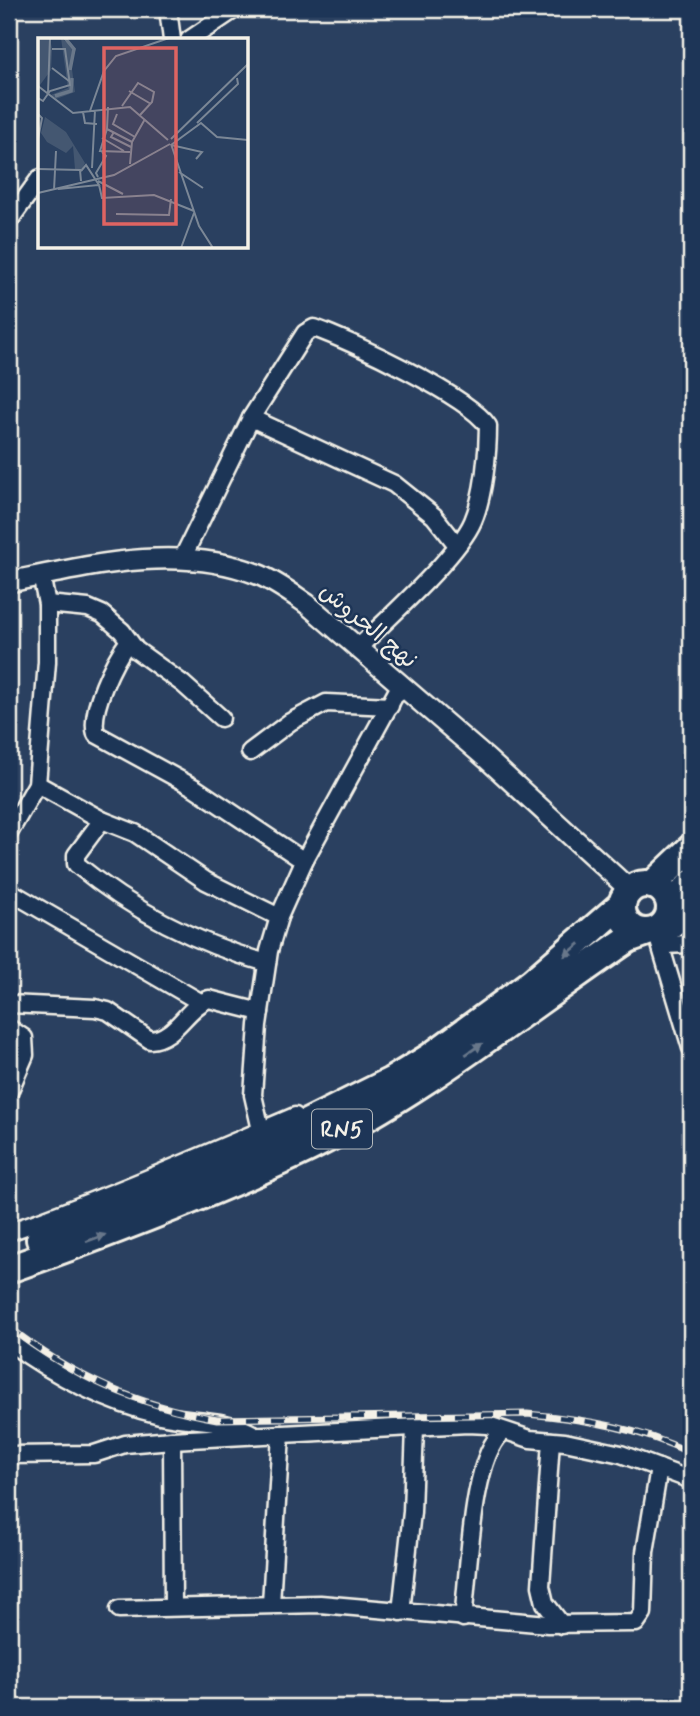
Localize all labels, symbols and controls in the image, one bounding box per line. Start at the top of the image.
inset map [38,38,248,248]
street label: نهج الحروش [313,576,424,676]
one-way arrow [563,942,580,957]
one-way arrow [464,1043,483,1056]
road number: RN5 [312,1110,372,1148]
one-way arrow [86,1232,107,1243]

